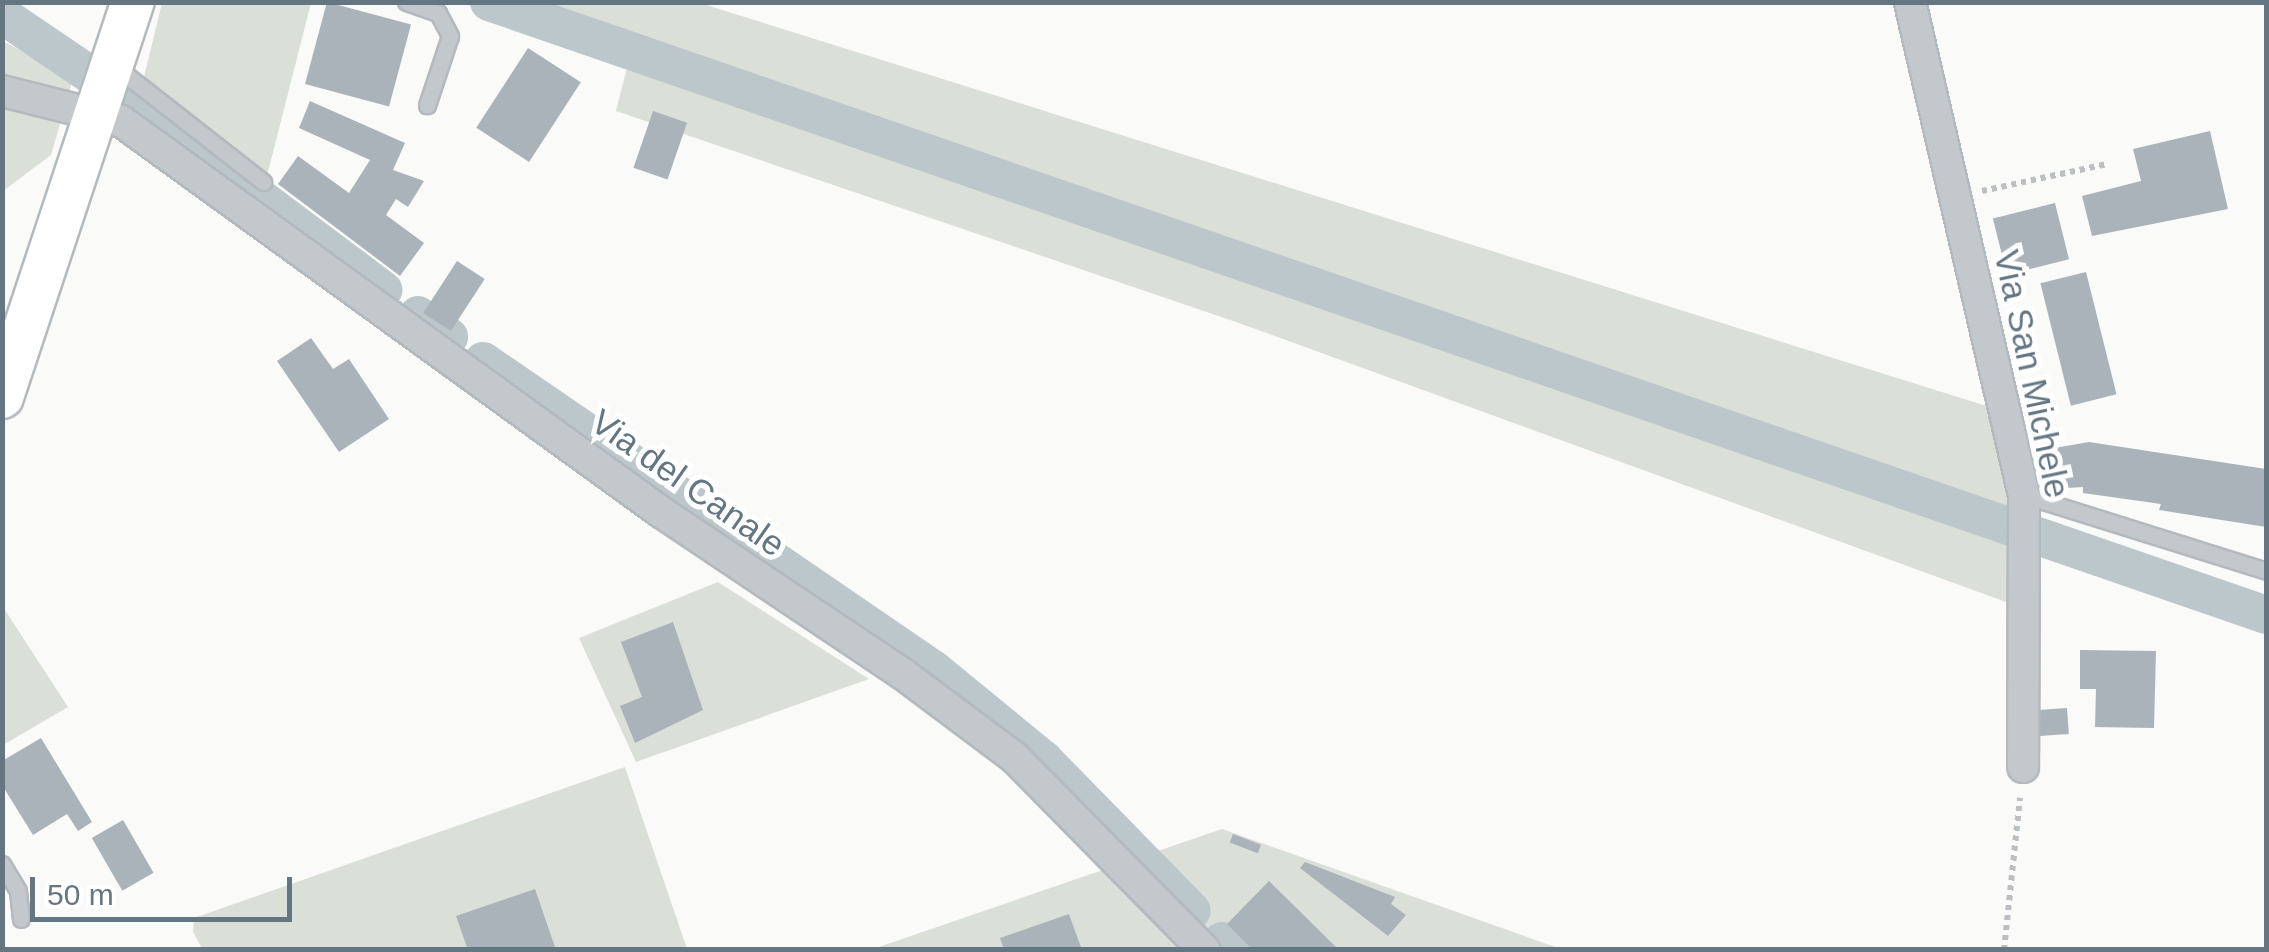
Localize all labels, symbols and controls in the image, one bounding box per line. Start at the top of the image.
street label: Via San Michele [1985,246,2079,502]
street label: Via del Canale [583,401,793,565]
scale bar [35,857,298,919]
text: 50 m [47,878,114,911]

